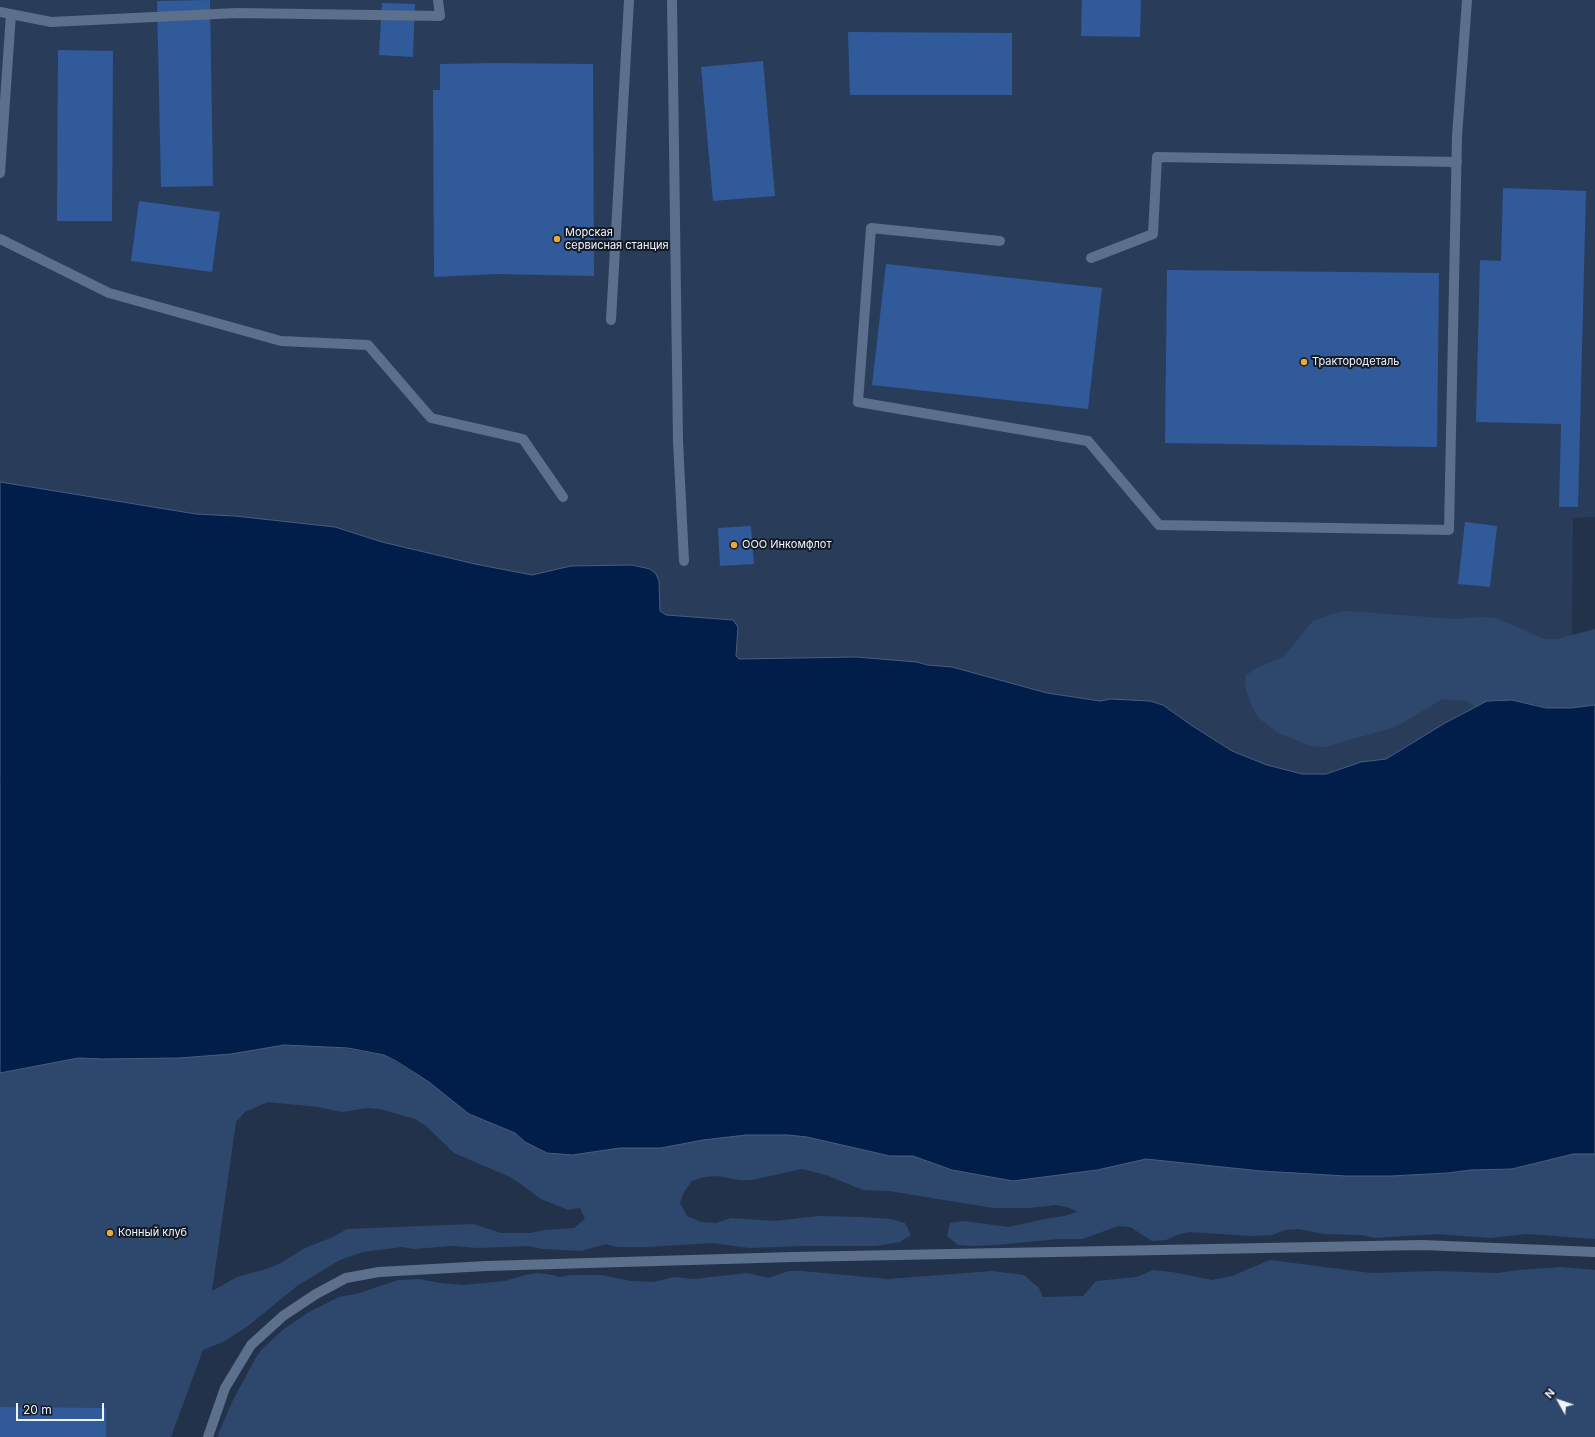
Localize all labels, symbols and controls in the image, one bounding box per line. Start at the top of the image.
place label: Морская сервисная станция [565,226,669,252]
marker: Морская сервисная станция [552,234,562,244]
place label: Трактородеталь [1312,355,1399,369]
marker: Трактородеталь [1299,357,1309,367]
place label: ООО Инкомфлот [742,538,832,552]
marker: ООО Инкомфлот [729,540,739,550]
place label: Конный клуб [118,1226,187,1240]
marker: Конный клуб [105,1228,115,1238]
north arrow [1539,1381,1579,1421]
text: N [1542,1386,1558,1401]
scale bar [18,1395,106,1421]
text: 20 m [23,1402,52,1417]

